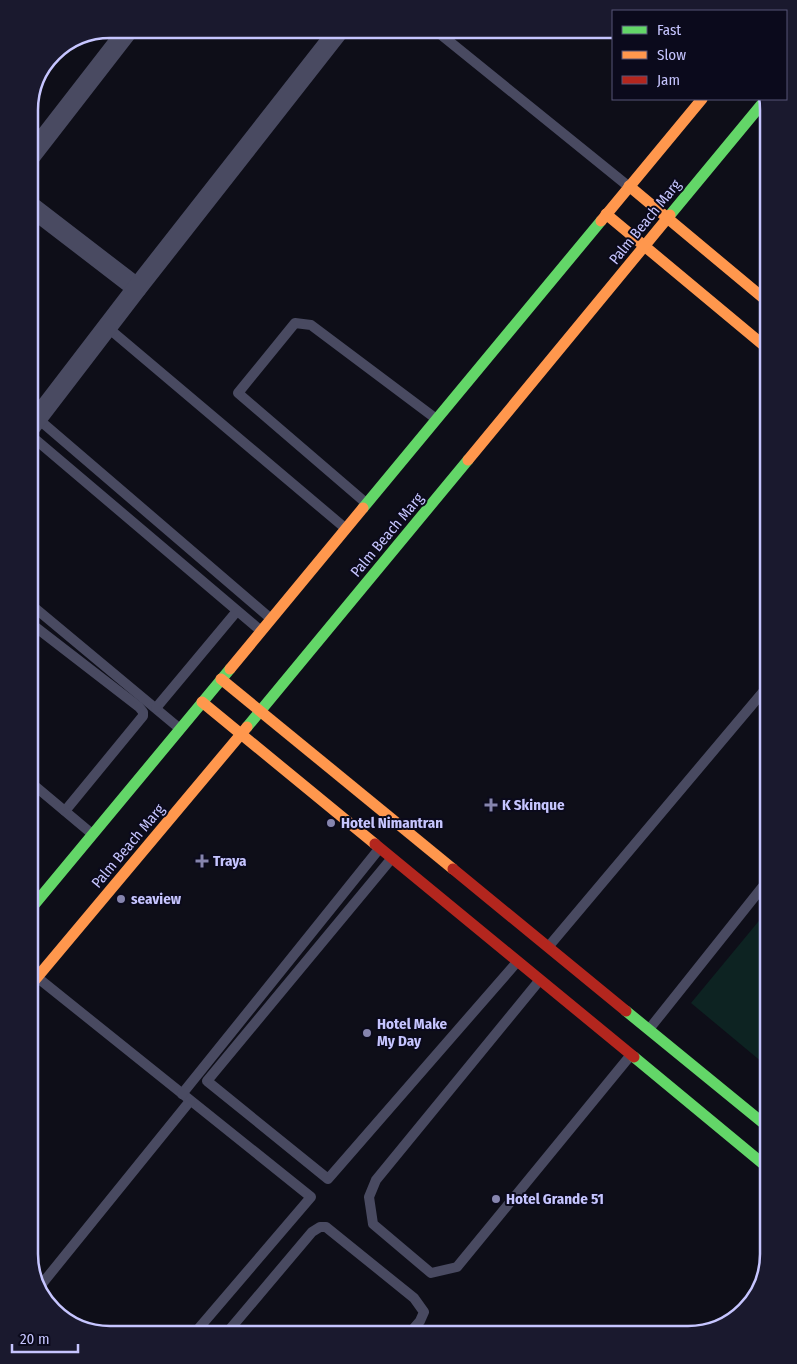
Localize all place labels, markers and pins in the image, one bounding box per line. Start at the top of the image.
place label: K Skinque [502,796,565,814]
marker: K Skinque [484,798,498,812]
place label: Hotel Nimantran [341,814,443,832]
marker: Hotel Nimantran [325,817,337,829]
place label: Traya [213,852,247,870]
marker: Traya [195,854,209,868]
place label: seaview [131,890,182,908]
marker: seaview [115,893,127,905]
place label: Hotel Make My Day [377,1015,448,1050]
marker: Hotel Make My Day [361,1027,373,1039]
place label: Hotel Grande 51 [506,1190,604,1208]
marker: Hotel Grande 51 [490,1193,502,1205]

